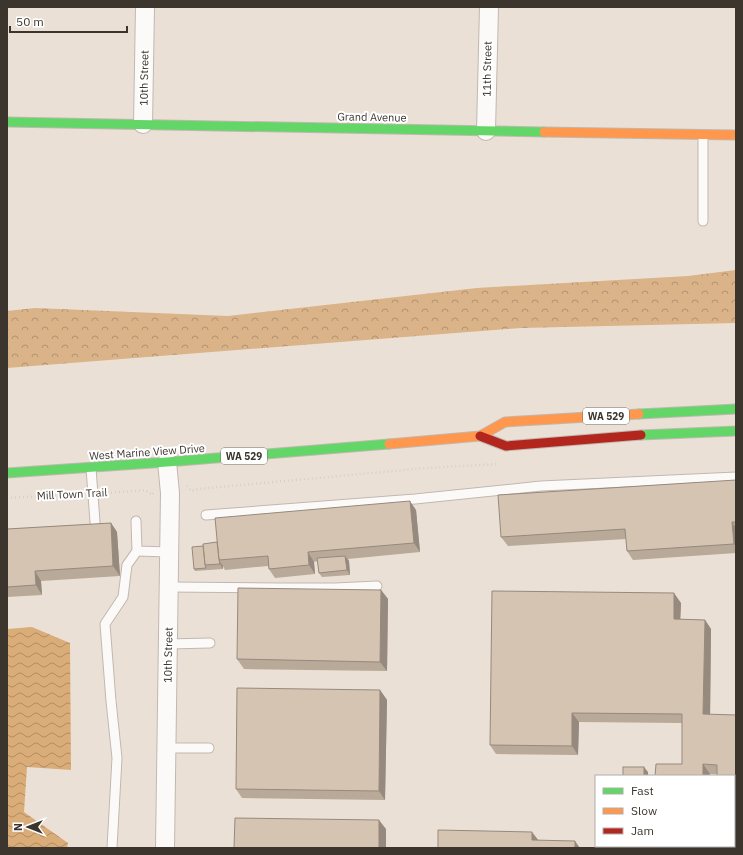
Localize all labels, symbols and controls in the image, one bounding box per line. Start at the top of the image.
scale bar [10,8,127,34]
text: 50 m [16,14,44,29]
street label: 11th Street [480,41,494,97]
street label: 10th Street [137,50,151,106]
street label: Grand Avenue [337,109,407,125]
road number: WA 529 [583,408,629,424]
street label: West Marine View Drive [89,441,205,463]
road number: WA 529 [221,448,267,464]
street label: Mill Town Trail [36,485,108,503]
street label: 10th Street [161,627,175,683]
legend [595,775,735,847]
text: Fast [631,783,654,798]
text: Slow [631,803,657,818]
north arrow [8,807,48,847]
text: N [11,823,25,831]
text: Jam [631,823,654,838]

